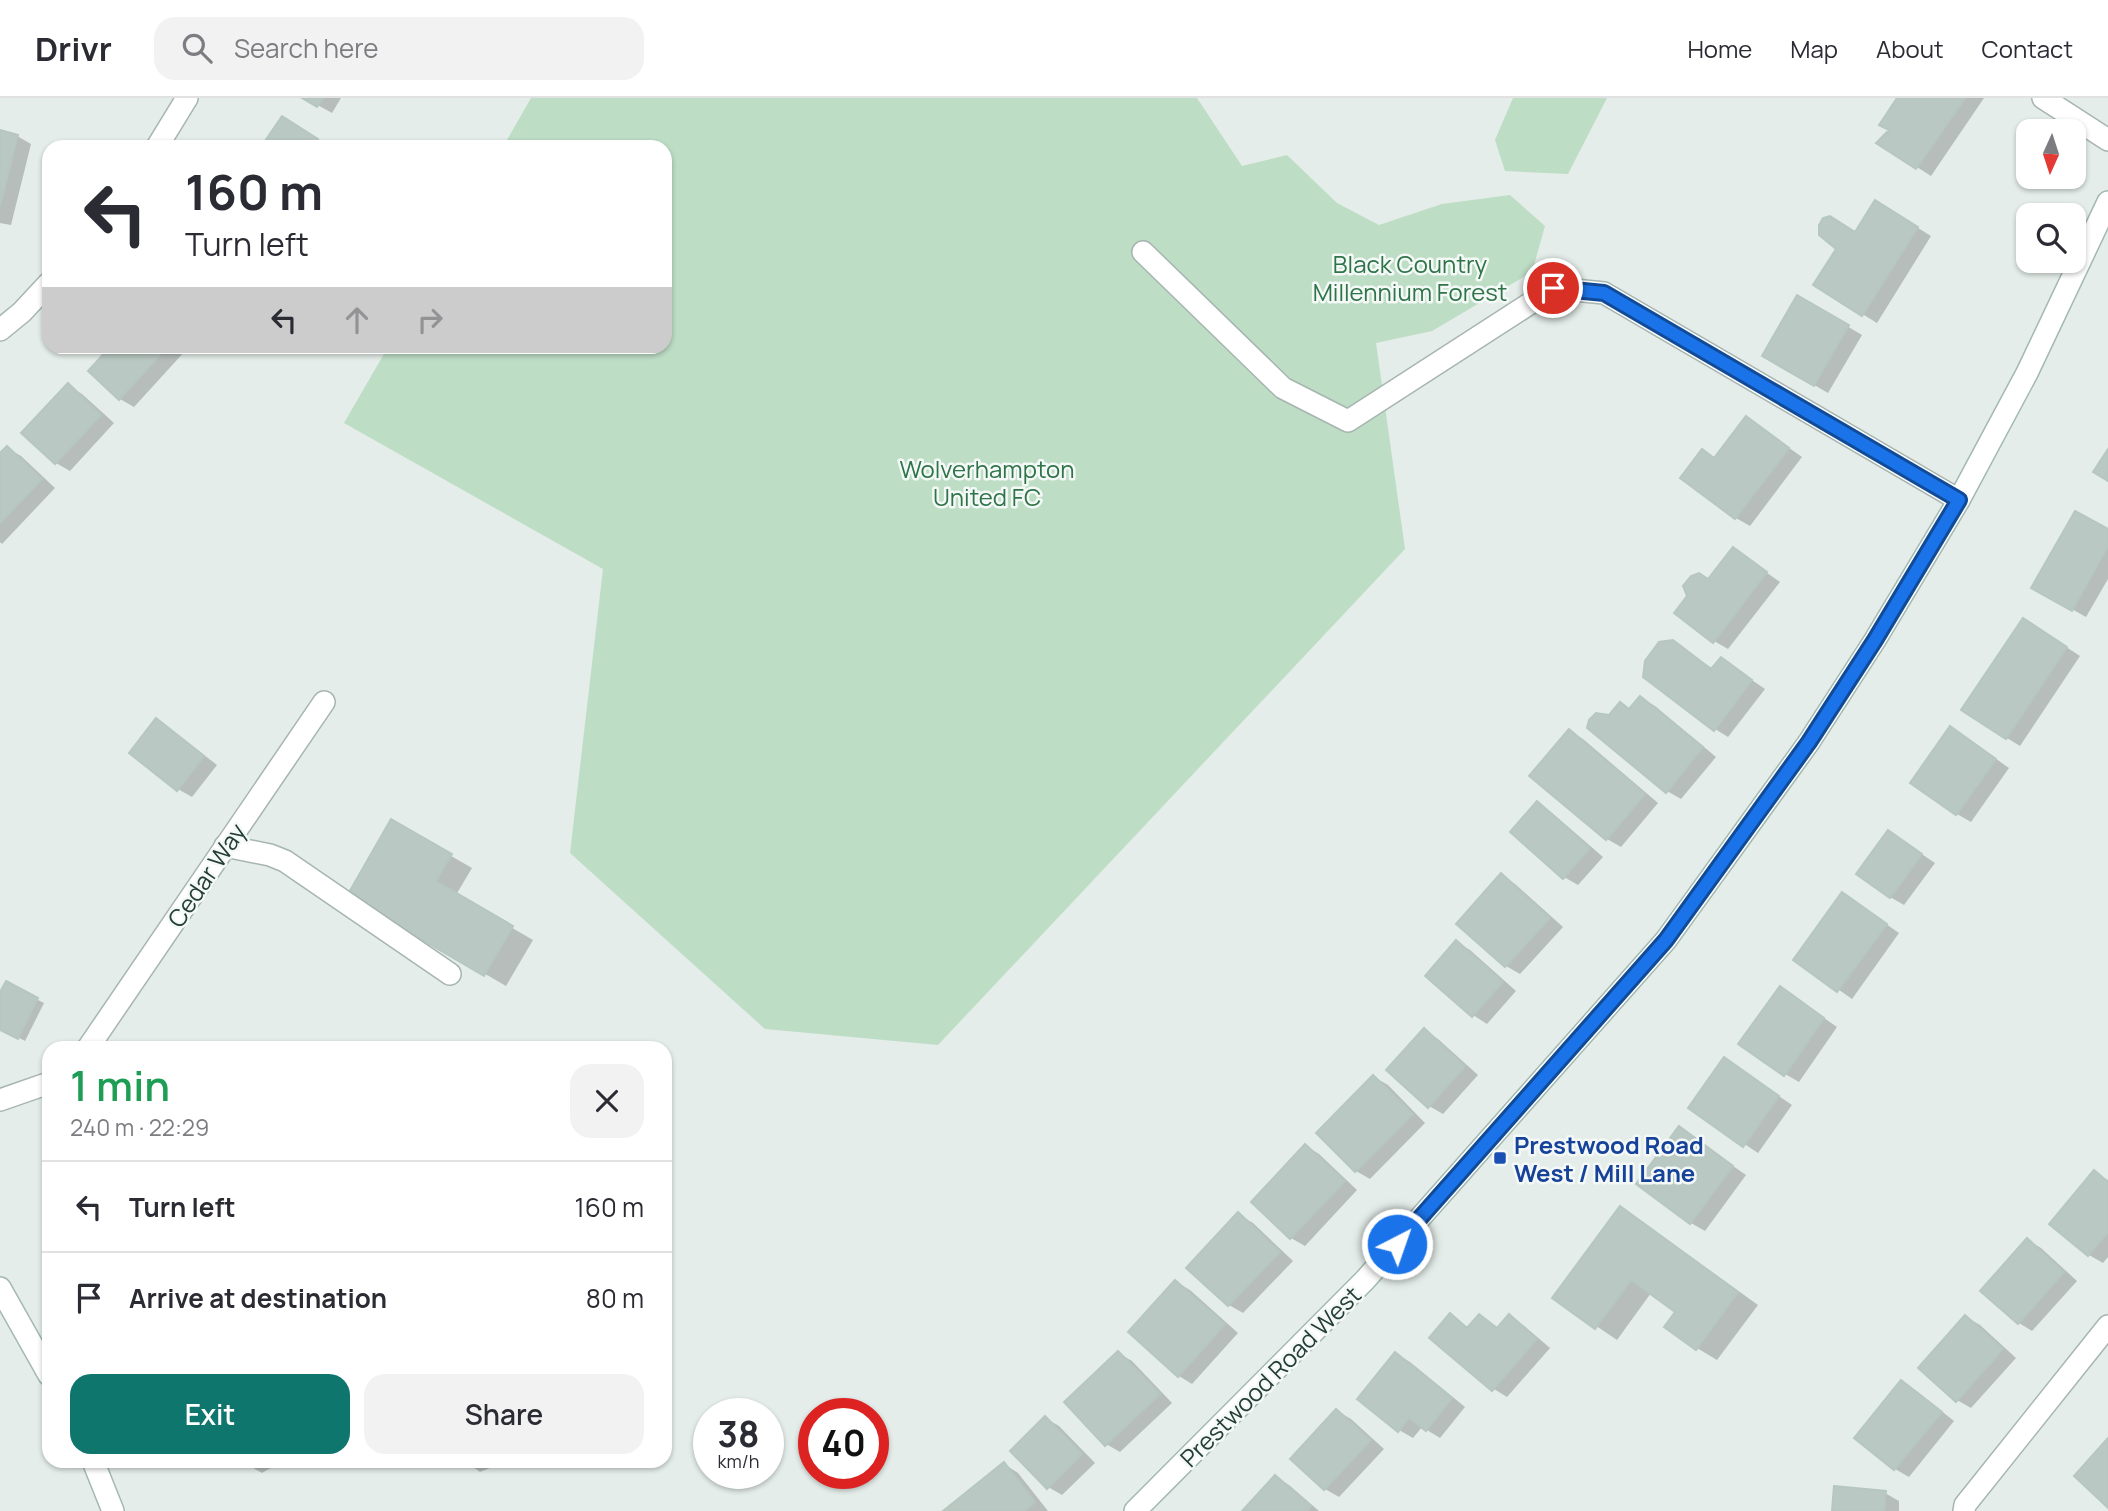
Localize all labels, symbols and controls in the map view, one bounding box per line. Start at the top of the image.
search box [154,17,644,80]
text: Drivr [35,26,112,71]
icon: search [178,29,216,67]
text: Search here [234,30,378,66]
text: Home [1687,32,1752,65]
text: Map [1790,32,1838,65]
text: About [1876,32,1944,65]
text: Contact [1982,32,2073,65]
north arrow [2016,119,2086,189]
map controls [2016,119,2086,273]
text: 160 m [185,158,323,225]
icon: left [70,168,161,259]
button: search [2016,203,2086,273]
text: Turn left [185,222,309,266]
park label: Black Country Millennium Forest [1313,247,1507,308]
pin [1523,258,1583,318]
icon: arrive [1534,269,1572,307]
icon: left [265,301,303,339]
icon: ahead [338,301,376,339]
icon: right [411,301,449,339]
park label: Wolverhampton United FC [900,452,1074,513]
street label: Cedar Way [159,816,253,933]
text: 1 min [70,1056,170,1114]
button: close [570,1064,644,1138]
text: 240 m · 22:29 [70,1111,209,1143]
place label: Prestwood Road West / Mill Lane [1514,1128,1704,1189]
marker: Prestwood Road West / Mill Lane [1492,1150,1508,1166]
icon: left [70,1188,108,1226]
text: Turn left [129,1189,236,1225]
text: 160 m [575,1189,644,1225]
position arrow [1360,1207,1434,1281]
street label: Prestwood Road West [1172,1278,1368,1474]
icon: arrive [70,1279,108,1317]
text: Arrive at destination [129,1280,387,1316]
text: 80 m [586,1280,644,1316]
button: Exit [70,1374,350,1454]
button: Share [364,1374,644,1454]
speed limit sign: 40 [798,1398,889,1489]
text: 38 [718,1410,759,1458]
text: km/h [718,1449,759,1473]

